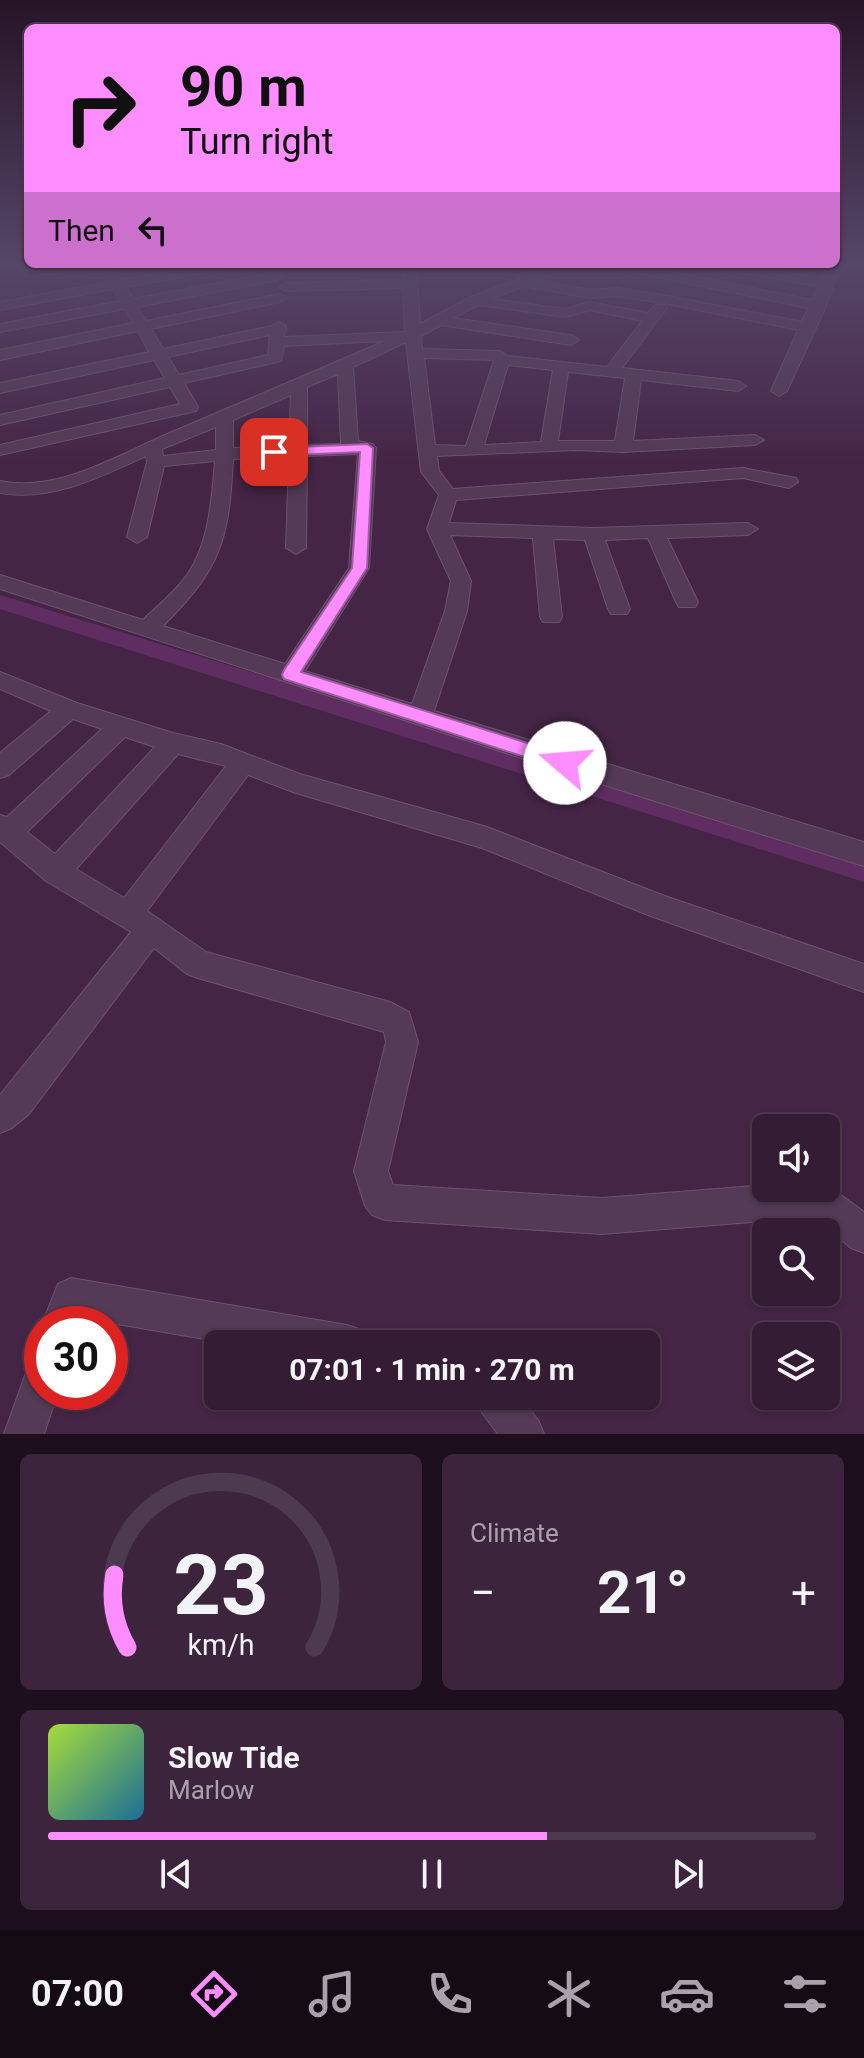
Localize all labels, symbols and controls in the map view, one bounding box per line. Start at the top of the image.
text: 90 m [180,54,307,120]
icon: right [48,56,152,160]
text: Turn right [180,121,333,163]
icon: left [131,208,175,252]
text: Then [48,213,115,248]
pin [240,418,308,486]
icon: arrive [252,430,296,474]
position arrow [523,721,607,805]
map controls [752,1114,840,1410]
button: sound [752,1114,840,1202]
button: search [752,1218,840,1306]
speed limit sign: 30 [24,1306,128,1410]
button: layers [752,1322,840,1410]
text: 07:01 · 1 min · 270 m [289,1352,575,1387]
text: Climate [470,1518,559,1548]
text: 23 [173,1537,269,1634]
text: 21° [597,1557,689,1628]
text: − [470,1567,495,1619]
text: + [791,1567,816,1619]
text: km/h [187,1628,255,1662]
text: Slow Tide [168,1740,300,1775]
text: Marlow [168,1775,254,1805]
icon: previous [154,1852,198,1896]
icon: pause [410,1852,454,1896]
icon: next [666,1852,710,1896]
icon: directions [186,1966,242,2022]
icon: music [304,1966,360,2022]
icon: phone [422,1966,478,2022]
icon: climate [541,1966,597,2022]
icon: car [659,1966,715,2022]
icon: filters [777,1966,833,2022]
text: 07:00 [31,1973,124,2015]

